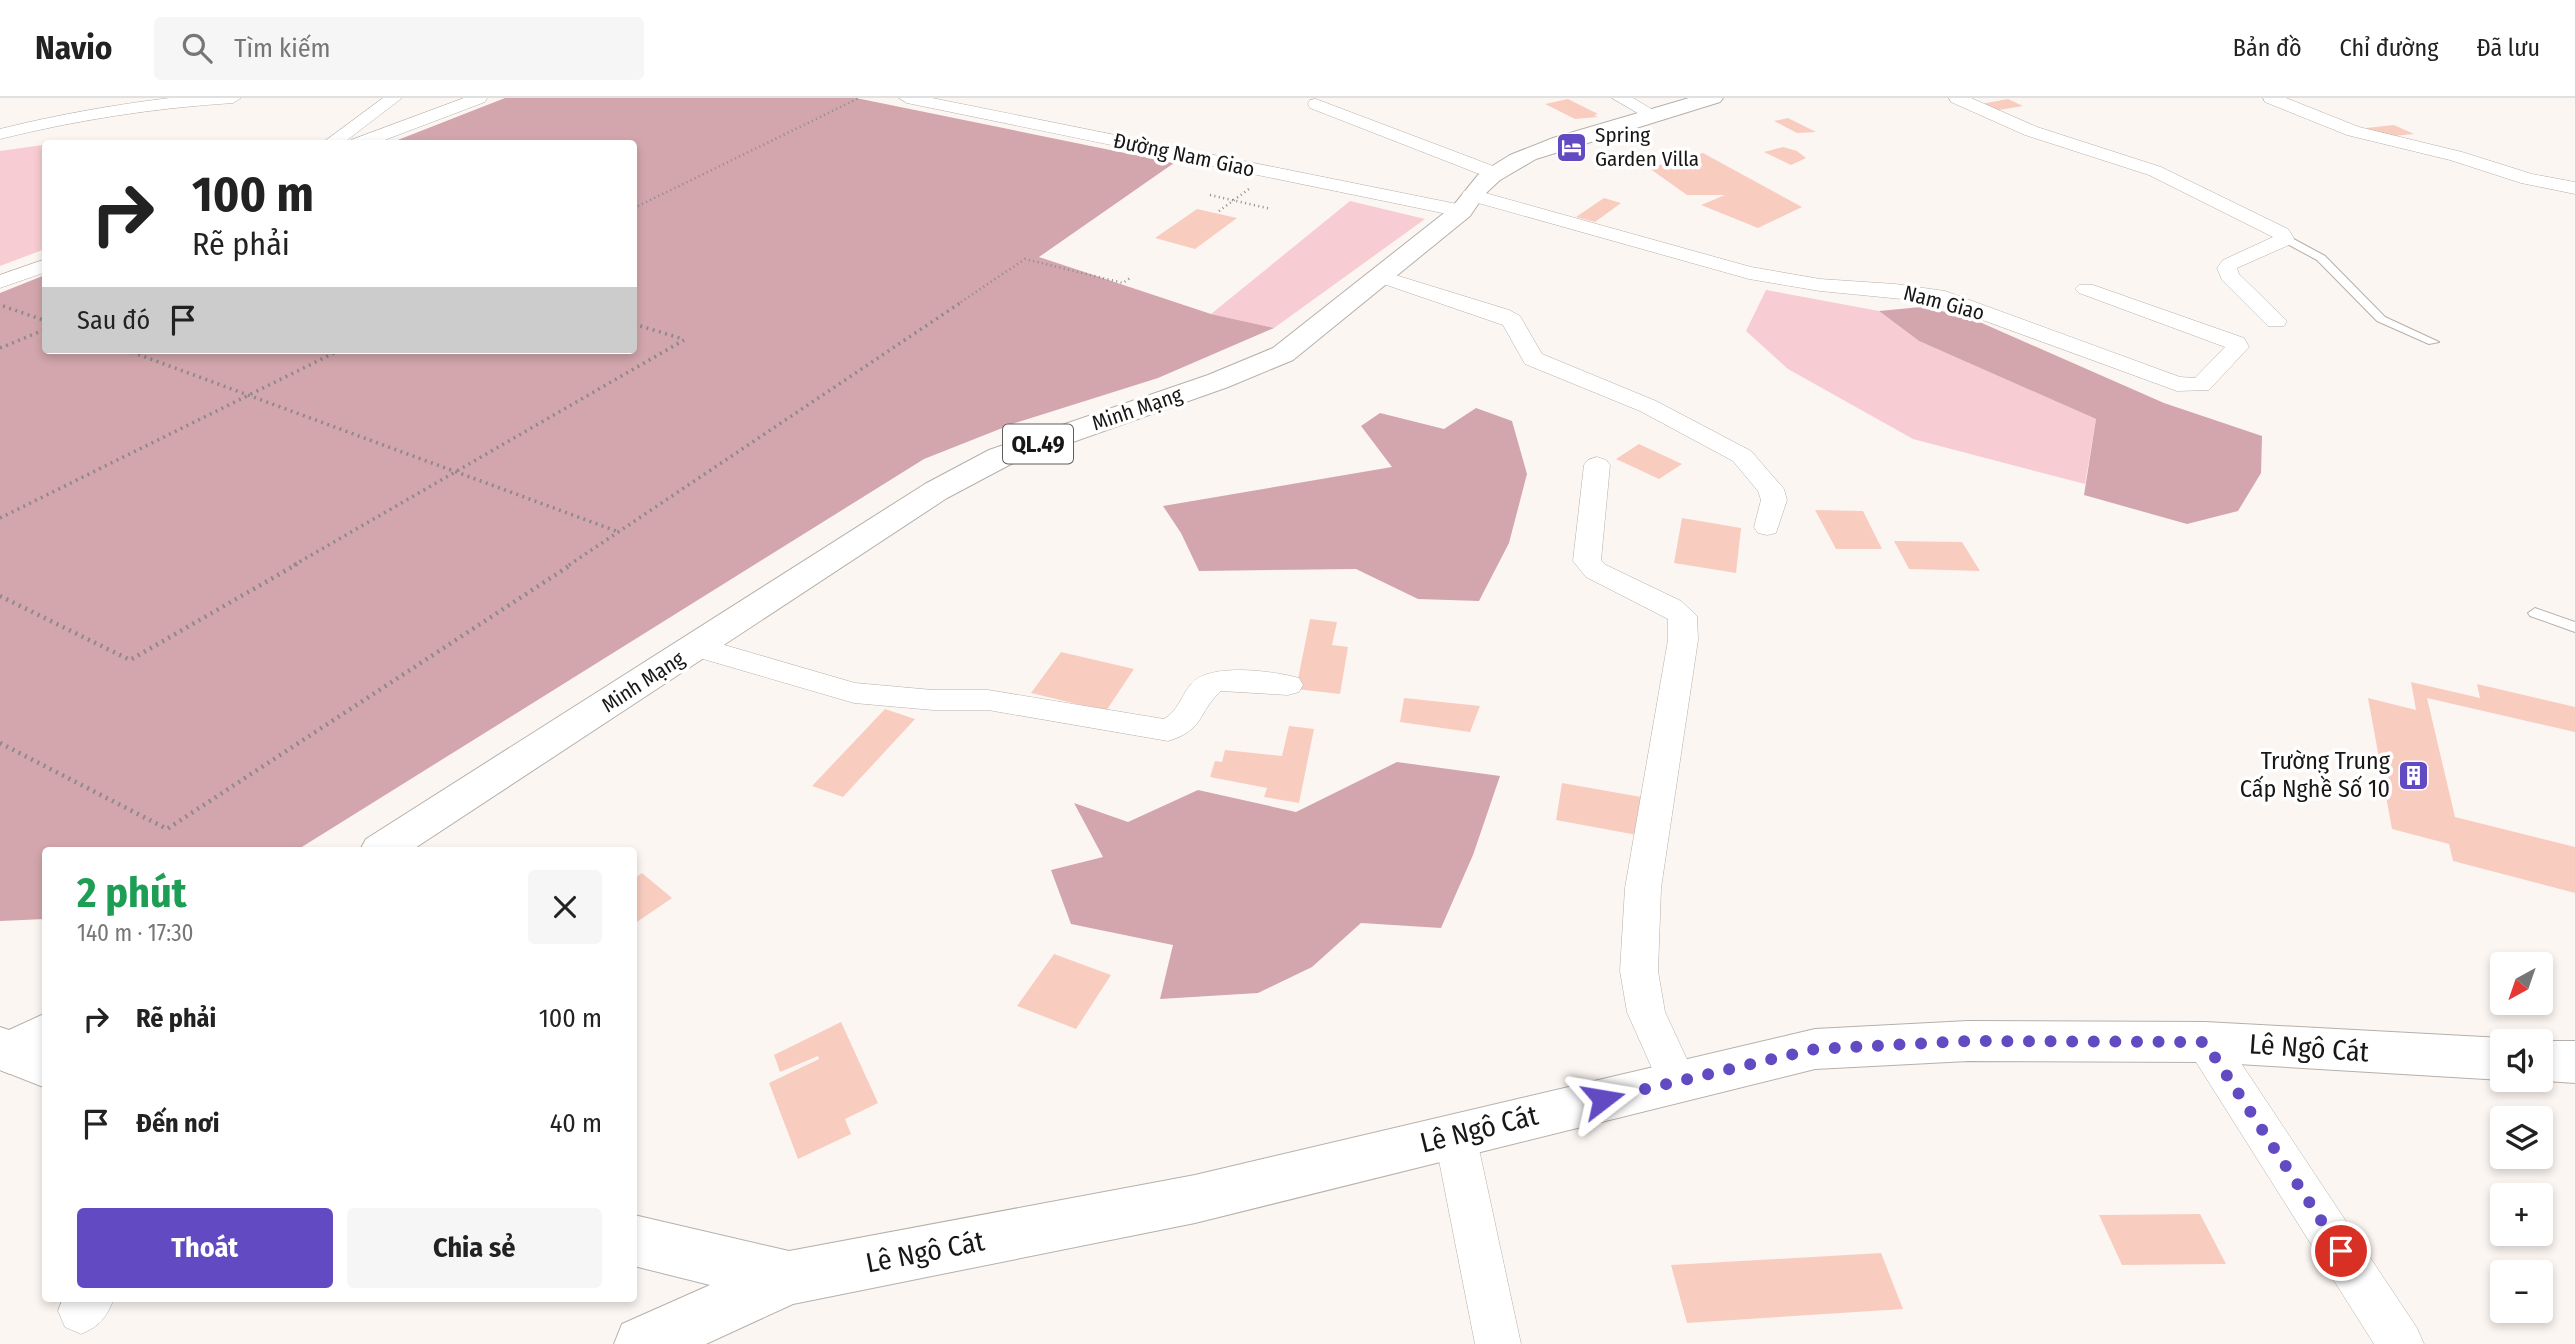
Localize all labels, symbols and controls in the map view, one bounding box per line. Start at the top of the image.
search box [154,17,644,80]
text: Navio [35,28,112,68]
icon: search [178,29,216,67]
text: Tìm kiếm [234,33,331,64]
text: Bản đồ [2233,34,2302,62]
text: Chỉ đường [2340,34,2438,62]
text: Đã lưu [2476,34,2540,62]
place label: Spring Garden Villa [1595,122,1699,172]
street label: Đường Nam Giao [1111,127,1257,183]
hotel icon: Spring Garden Villa [1555,130,1589,164]
text: 100 m [192,165,314,224]
icon: right [77,168,168,259]
text: Rẽ phải [192,225,290,263]
street label: Nam Giao [1901,280,1987,326]
icon: arrive [164,301,202,339]
text: Sau đó [77,305,150,336]
street label: Minh Mạng [1089,381,1186,437]
road number: QL.49 [1003,424,1073,464]
street label: Minh Mạng [597,646,689,718]
place label: Trường Trung Cấp Nghề Số 10 [2240,747,2391,803]
building icon: Trường Trung Cấp Nghề Số 10 [2396,758,2430,792]
text: 2 phút [77,868,187,918]
button: close [528,870,602,944]
text: 140 m · 17:30 [77,919,194,947]
north arrow [2490,952,2553,1015]
map controls [2490,952,2553,1323]
icon: right [77,1000,115,1038]
text: Rẽ phải [136,1003,216,1034]
text: 100 m [539,1003,602,1034]
street label: Lê Ngô Cát [2248,1027,2371,1069]
button: sound [2490,1029,2553,1092]
position arrow [1566,1062,1640,1136]
street label: Lê Ngô Cát [1417,1098,1542,1160]
icon: arrive [77,1105,115,1143]
button: layers [2490,1106,2553,1169]
text: Đến nơi [136,1108,219,1139]
text: 40 m [550,1108,602,1139]
button: + [2490,1183,2553,1246]
button: Thoát [77,1208,333,1288]
button: Chia sẻ [347,1208,602,1288]
pin [2311,1221,2371,1281]
street label: Lê Ngô Cát [863,1224,988,1280]
icon: arrive [2322,1232,2360,1270]
button: − [2490,1260,2553,1323]

